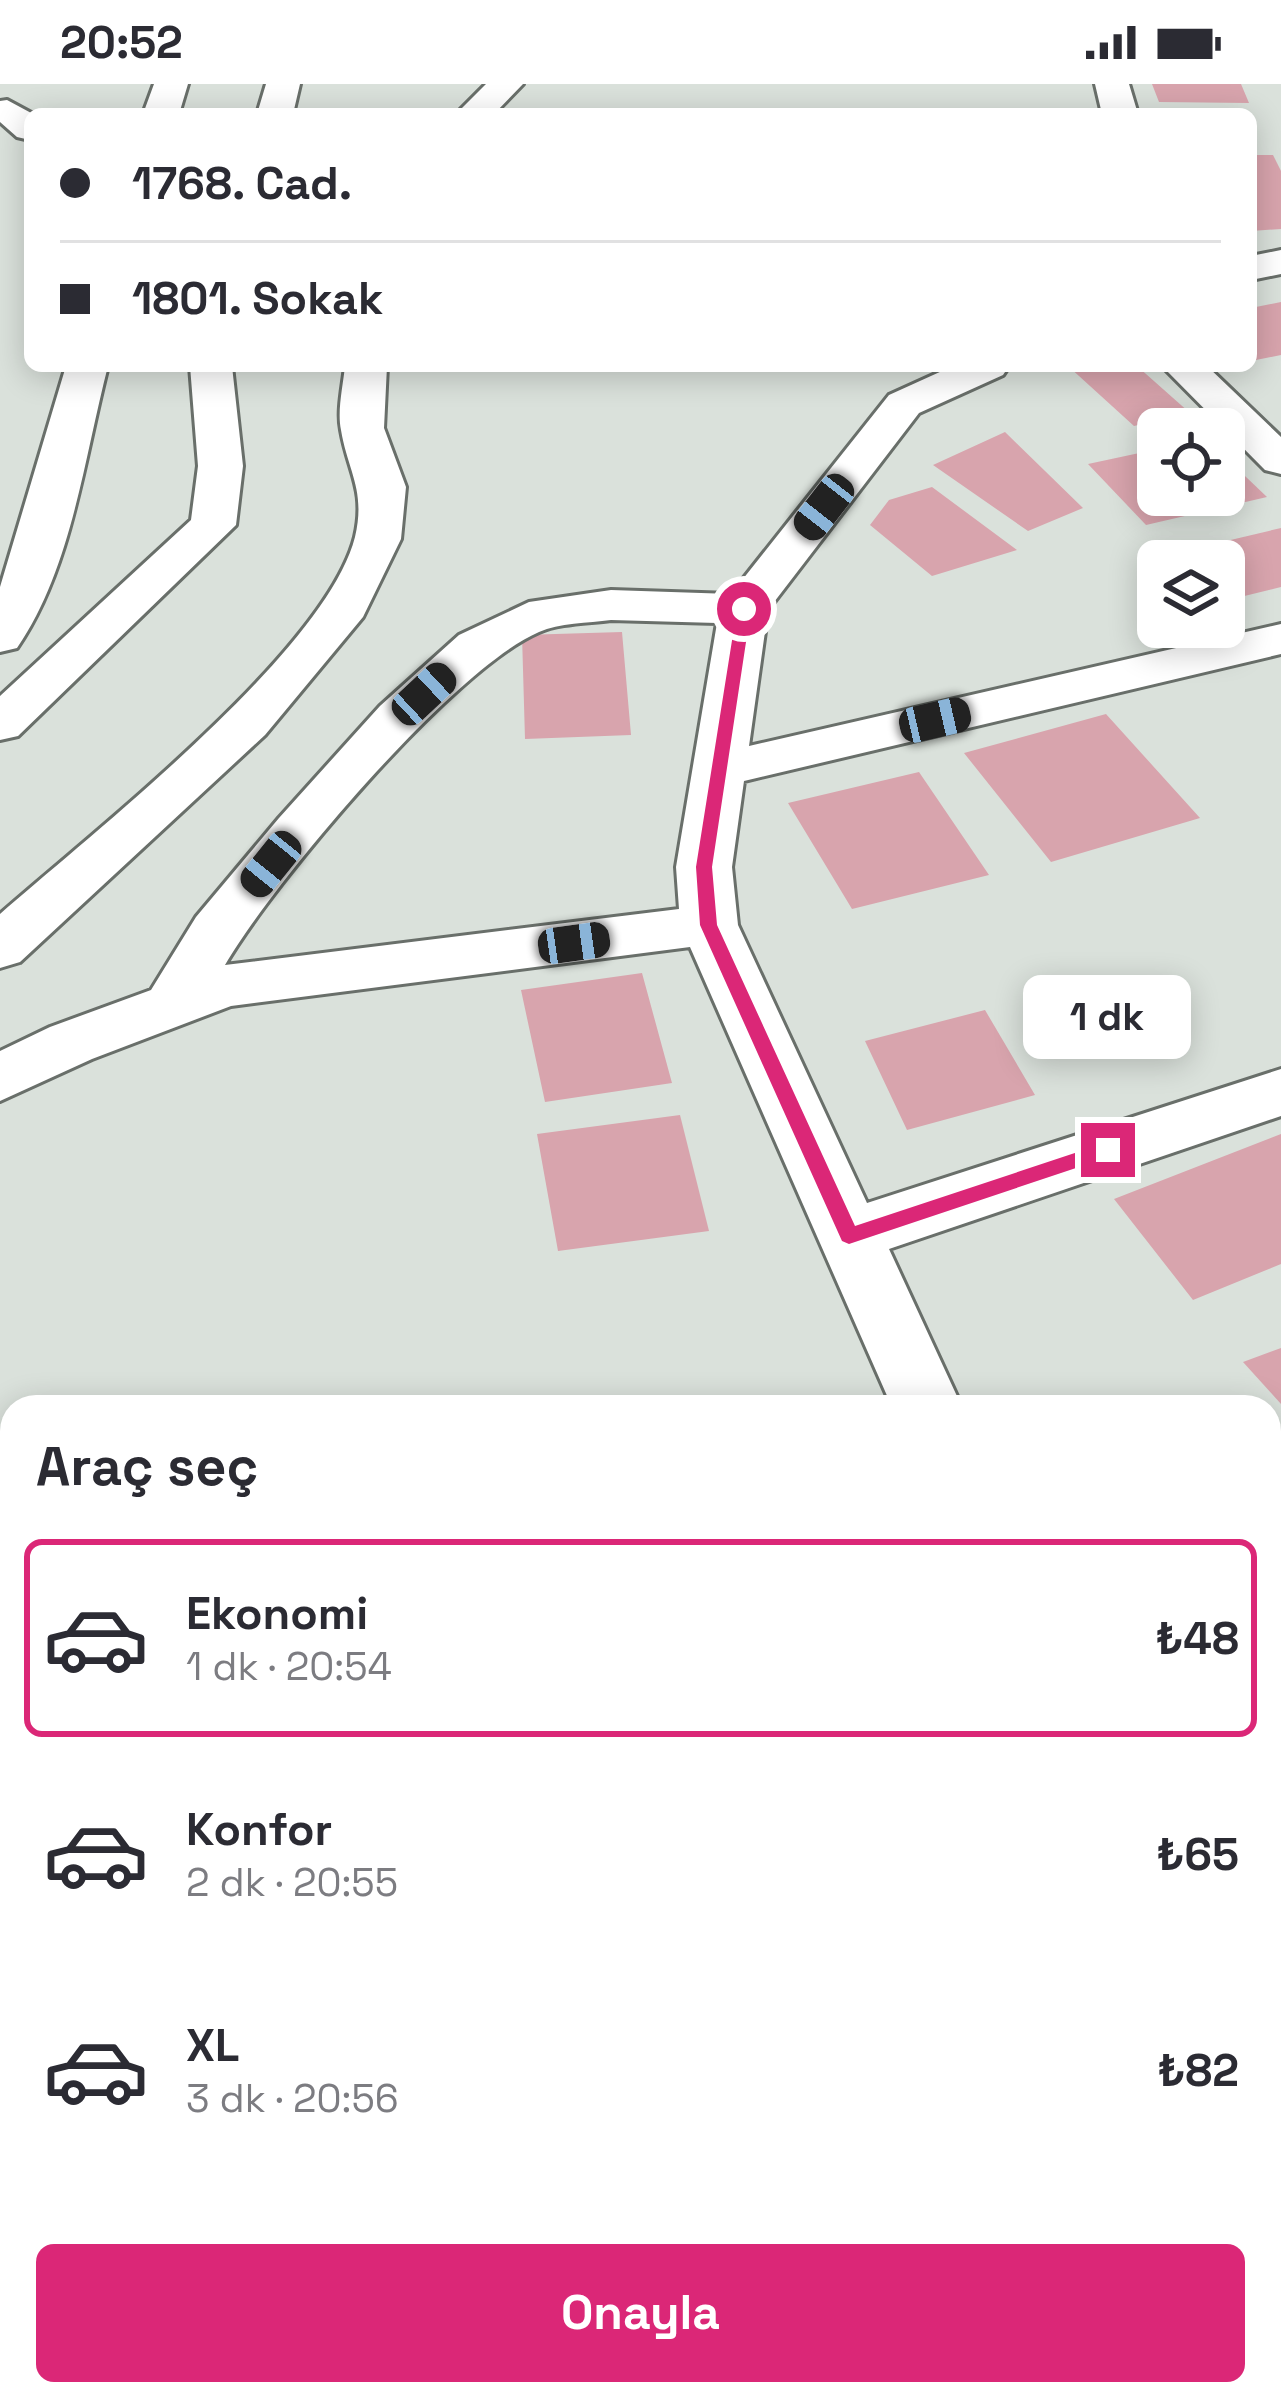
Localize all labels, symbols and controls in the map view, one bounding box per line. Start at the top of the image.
text: 20:52 [60,14,183,71]
text: 1768. Cad. [132,155,352,212]
text: 1801. Sokak [132,270,383,327]
map controls [1137,408,1245,648]
button: locate [1137,408,1245,516]
car [788,468,860,546]
button: layers [1137,540,1245,648]
route start [717,582,771,636]
car [385,656,463,732]
car [896,694,974,746]
car [234,825,308,903]
car [536,920,612,966]
callout: 1 dk [1024,976,1192,1060]
text: 1 dk [1070,992,1144,1041]
route end [1081,1123,1135,1177]
text: Araç seç [36,1432,258,1501]
icon: car [42,1584,150,1692]
text: Ekonomi [186,1585,368,1642]
text: ₺48 [1156,1610,1239,1667]
text: 1 dk · 20:54 [186,1642,392,1691]
icon: car [42,1800,150,1908]
text: Konfor [186,1801,332,1858]
text: ₺65 [1156,1826,1239,1883]
text: 2 dk · 20:55 [186,1858,398,1907]
icon: car [42,2016,150,2124]
text: XL [186,2017,239,2074]
text: ₺82 [1157,2042,1239,2099]
text: 3 dk · 20:56 [186,2074,399,2123]
button: Onayla [36,2244,1245,2382]

